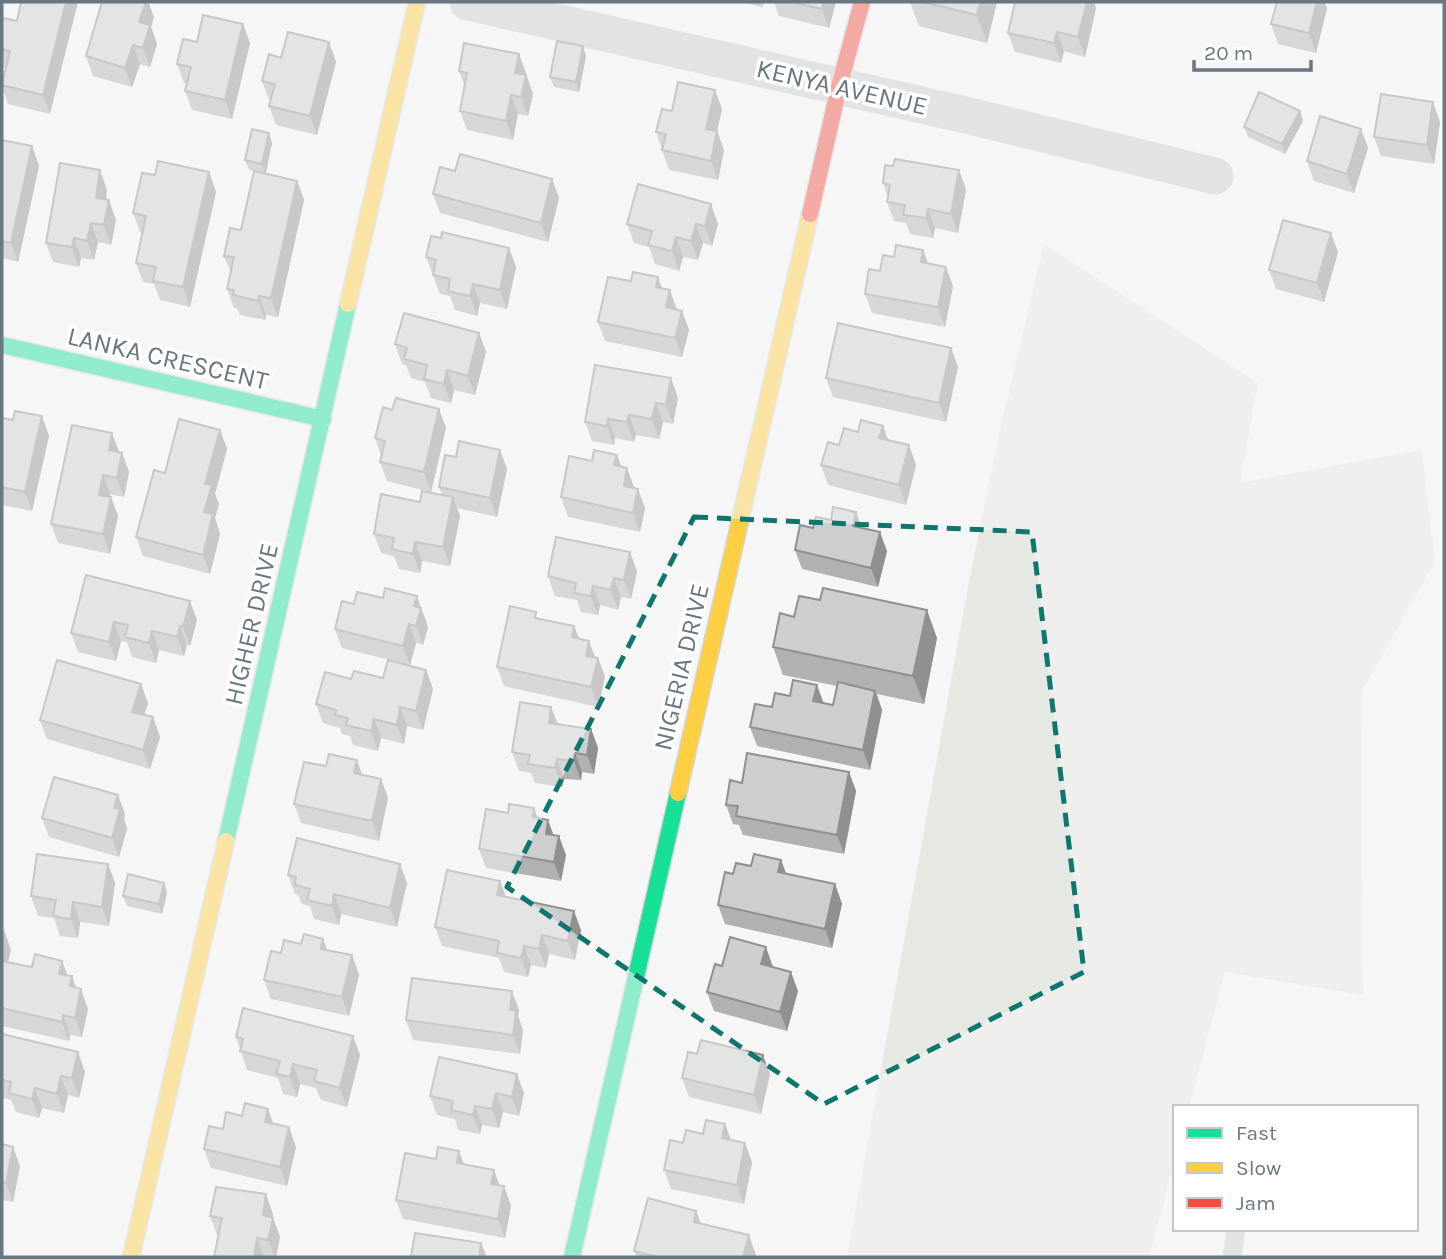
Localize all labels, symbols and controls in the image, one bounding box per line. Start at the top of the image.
scale bar [1194,28,1311,72]
text: 20 m [1204,41,1253,65]
street label: KENYA AVENUE [753,53,930,122]
street label: LANKA CRESCENT [64,320,271,397]
street label: HIGHER DRIVE [218,540,285,708]
street label: NIGERIA DRIVE [647,581,716,754]
legend [1173,1105,1418,1231]
text: Fast [1236,1121,1277,1145]
text: Slow [1236,1156,1281,1180]
text: Jam [1236,1191,1276,1215]

